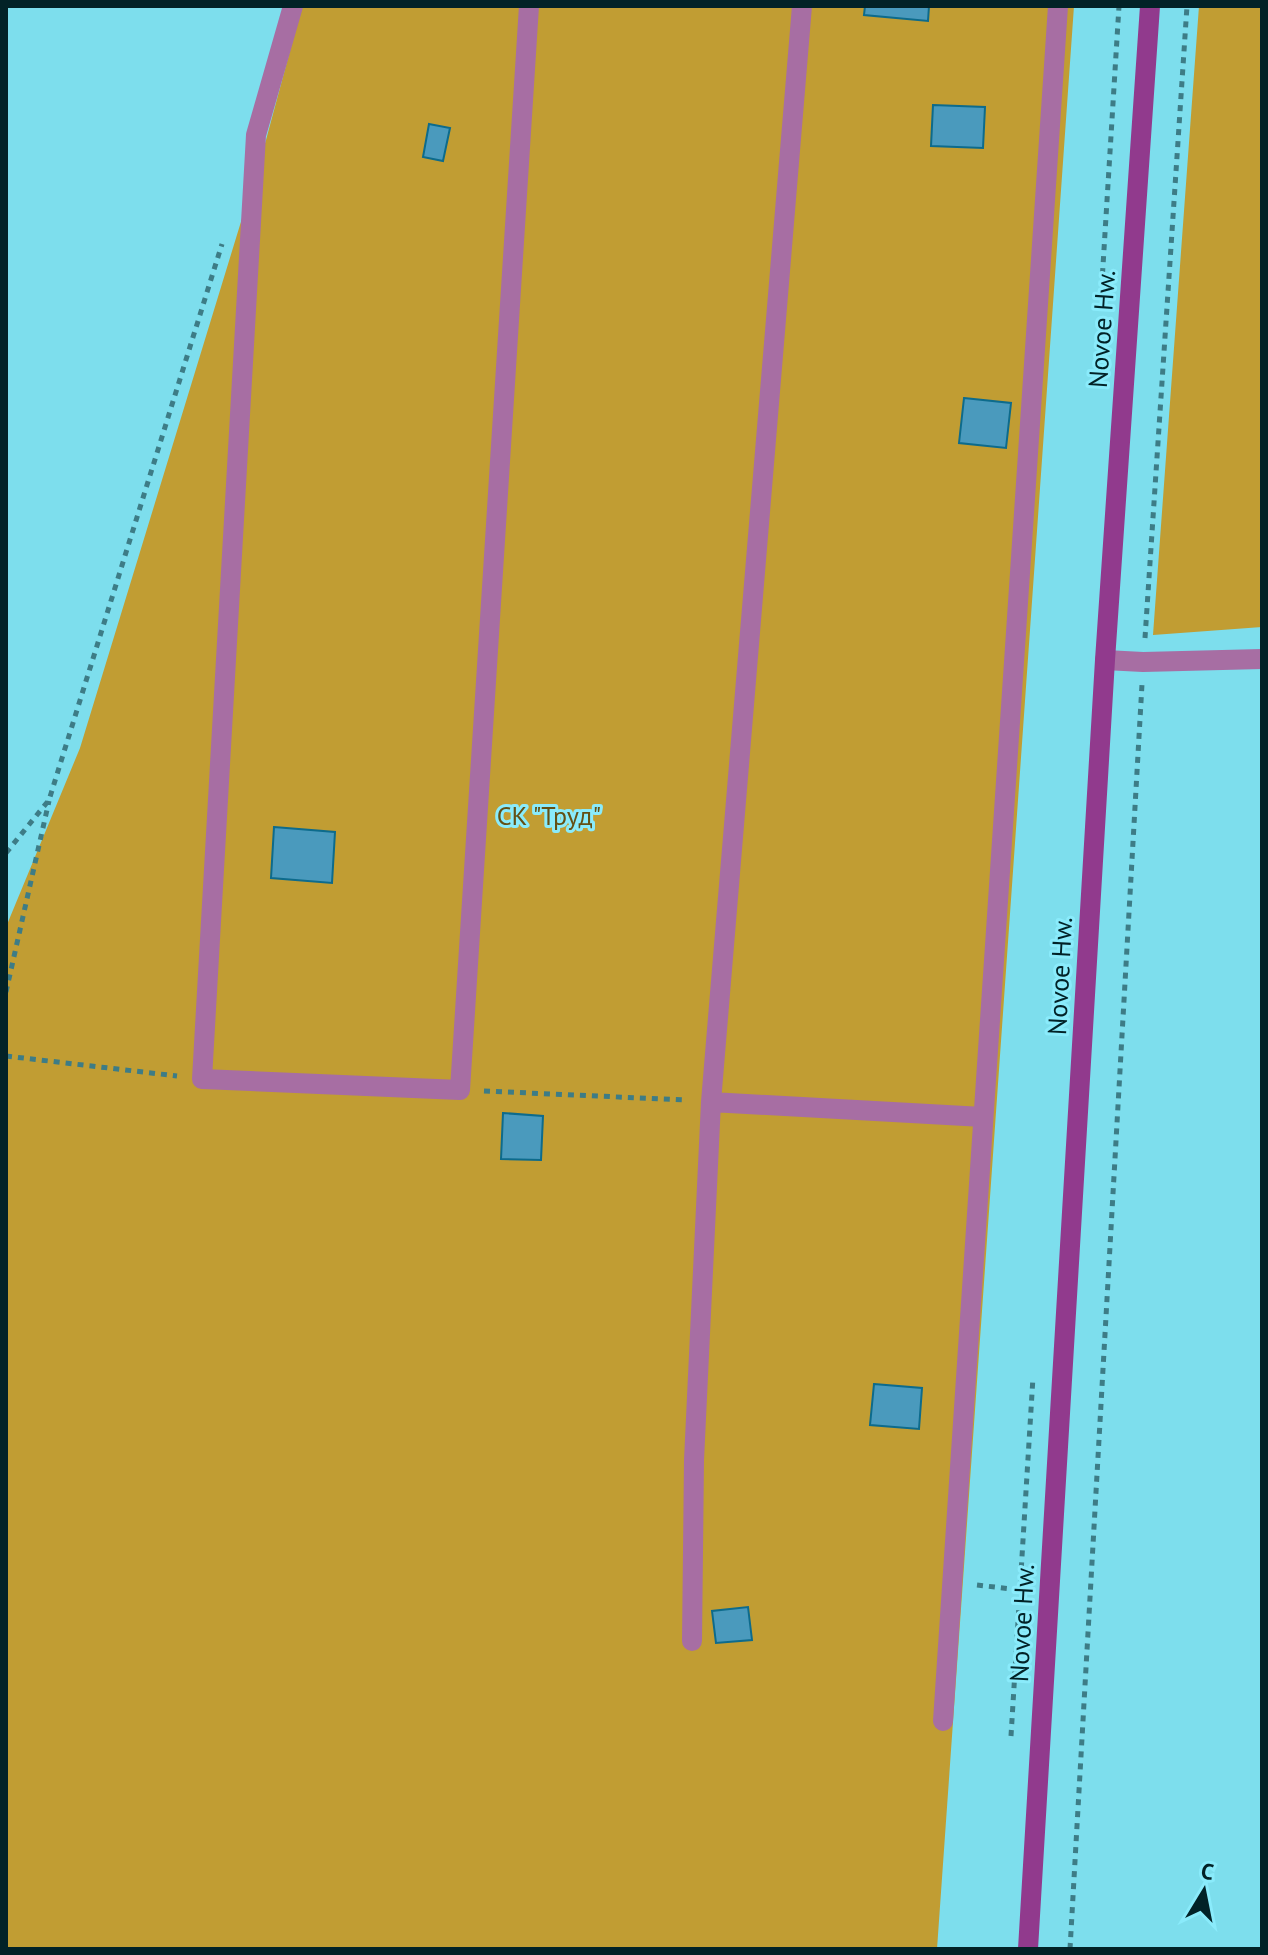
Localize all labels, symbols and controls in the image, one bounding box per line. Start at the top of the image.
street label: Novoe Hw. [1081,269,1122,389]
park label: СК "Труд" [497,799,601,832]
street label: Novoe Hw. [1040,916,1079,1036]
street label: Novoe Hw. [1002,1563,1041,1683]
north arrow [1164,1851,1244,1931]
text: С [1199,1856,1216,1886]

